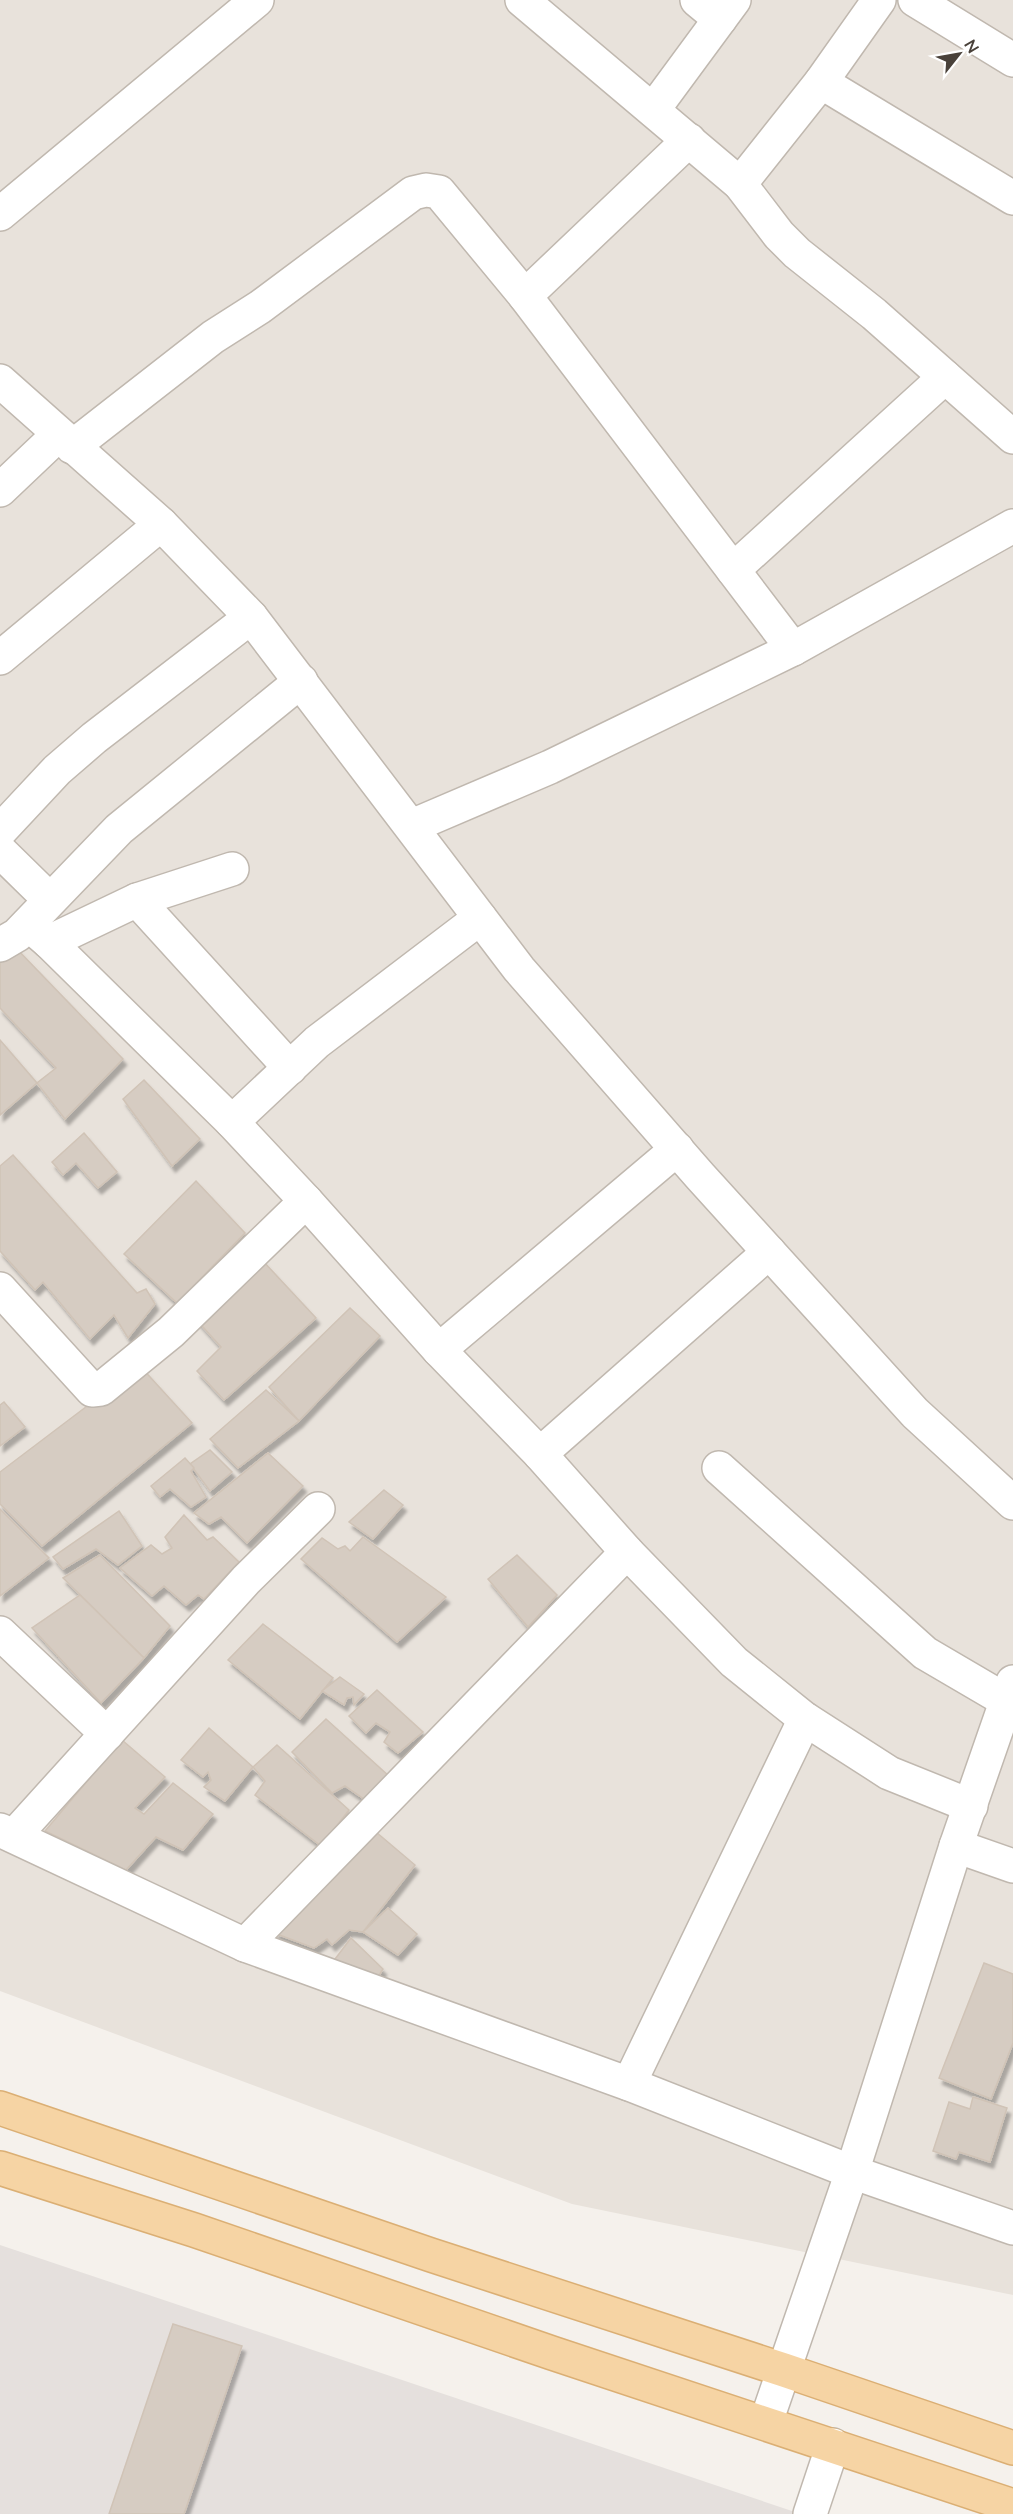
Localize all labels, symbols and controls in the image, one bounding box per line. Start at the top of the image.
north arrow [929,24,989,84]
text: N [961,36,984,56]

